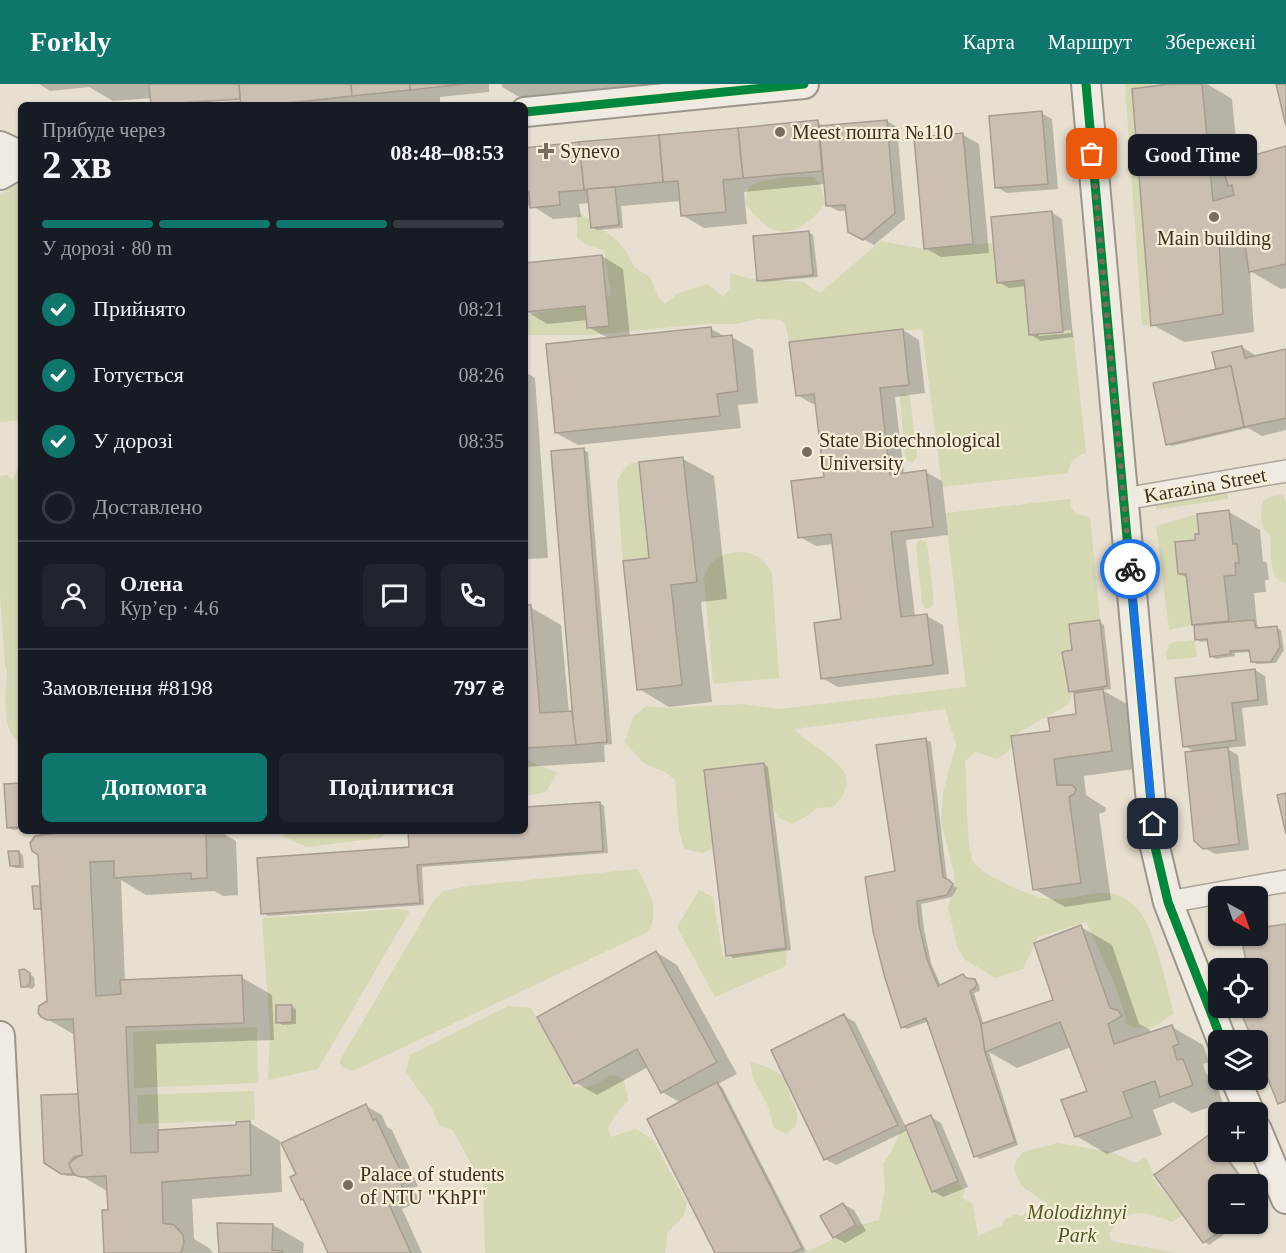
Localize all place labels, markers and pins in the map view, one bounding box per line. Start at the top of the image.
place label: Meest пошта №110 [792,121,953,143]
marker: Meest пошта №110 [773,125,787,139]
pin [1066,128,1117,179]
callout: Good Time [1128,133,1257,175]
place label: Synevo [560,140,620,163]
marker: Synevo [537,142,555,160]
marker: Main building [1207,210,1221,224]
place label: Main building [1157,227,1271,250]
place label: State Biotechnological University [819,429,1001,475]
marker: State Biotechnological University [800,445,814,459]
pin [1127,798,1178,849]
place label: Palace of students of NTU "KhPI" [360,1163,505,1208]
marker: Palace of students of NTU "KhPI" [341,1178,355,1192]

